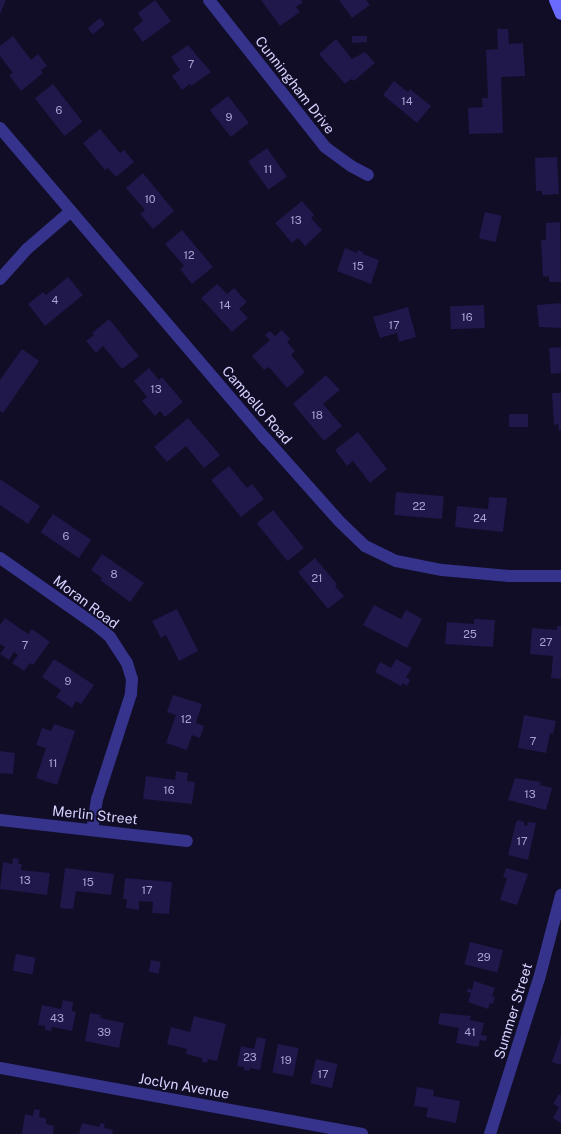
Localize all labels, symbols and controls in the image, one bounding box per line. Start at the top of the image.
street label: Cunningham Drive [252,33,338,137]
house number: 7 [188,57,194,71]
house number: 14 [401,94,413,108]
house number: 6 [56,103,62,117]
house number: 9 [226,110,232,124]
house number: 11 [264,162,272,176]
house number: 10 [144,192,156,206]
house number: 13 [290,213,302,227]
house number: 12 [183,248,195,262]
house number: 15 [352,259,364,273]
house number: 4 [52,293,58,307]
house number: 14 [219,298,231,312]
house number: 16 [461,310,473,324]
house number: 17 [388,318,400,332]
street label: Campello Road [218,362,296,448]
house number: 13 [150,382,162,396]
house number: 18 [311,408,323,422]
house number: 22 [412,499,426,513]
house number: 24 [473,511,487,525]
house number: 6 [63,529,69,543]
house number: 8 [110,567,118,581]
house number: 21 [311,571,323,585]
street label: Moran Road [50,572,122,632]
house number: 25 [463,627,477,641]
house number: 27 [539,635,553,649]
house number: 7 [22,638,28,652]
house number: 9 [65,674,71,688]
house number: 12 [180,712,192,726]
house number: 7 [530,734,536,748]
house number: 11 [49,756,57,770]
house number: 16 [163,783,175,797]
house number: 13 [524,787,536,801]
street label: Merlin Street [51,802,139,828]
house number: 17 [516,834,528,848]
house number: 13 [19,873,31,887]
house number: 15 [82,875,94,889]
house number: 17 [141,883,153,897]
house number: 29 [477,950,491,964]
street label: Summer Street [490,961,536,1061]
house number: 43 [50,1011,64,1025]
house number: 39 [97,1025,111,1039]
house number: 41 [464,1025,476,1039]
house number: 23 [243,1050,257,1064]
house number: 19 [280,1053,292,1067]
house number: 17 [317,1067,329,1081]
street label: Joclyn Avenue [137,1070,231,1102]

